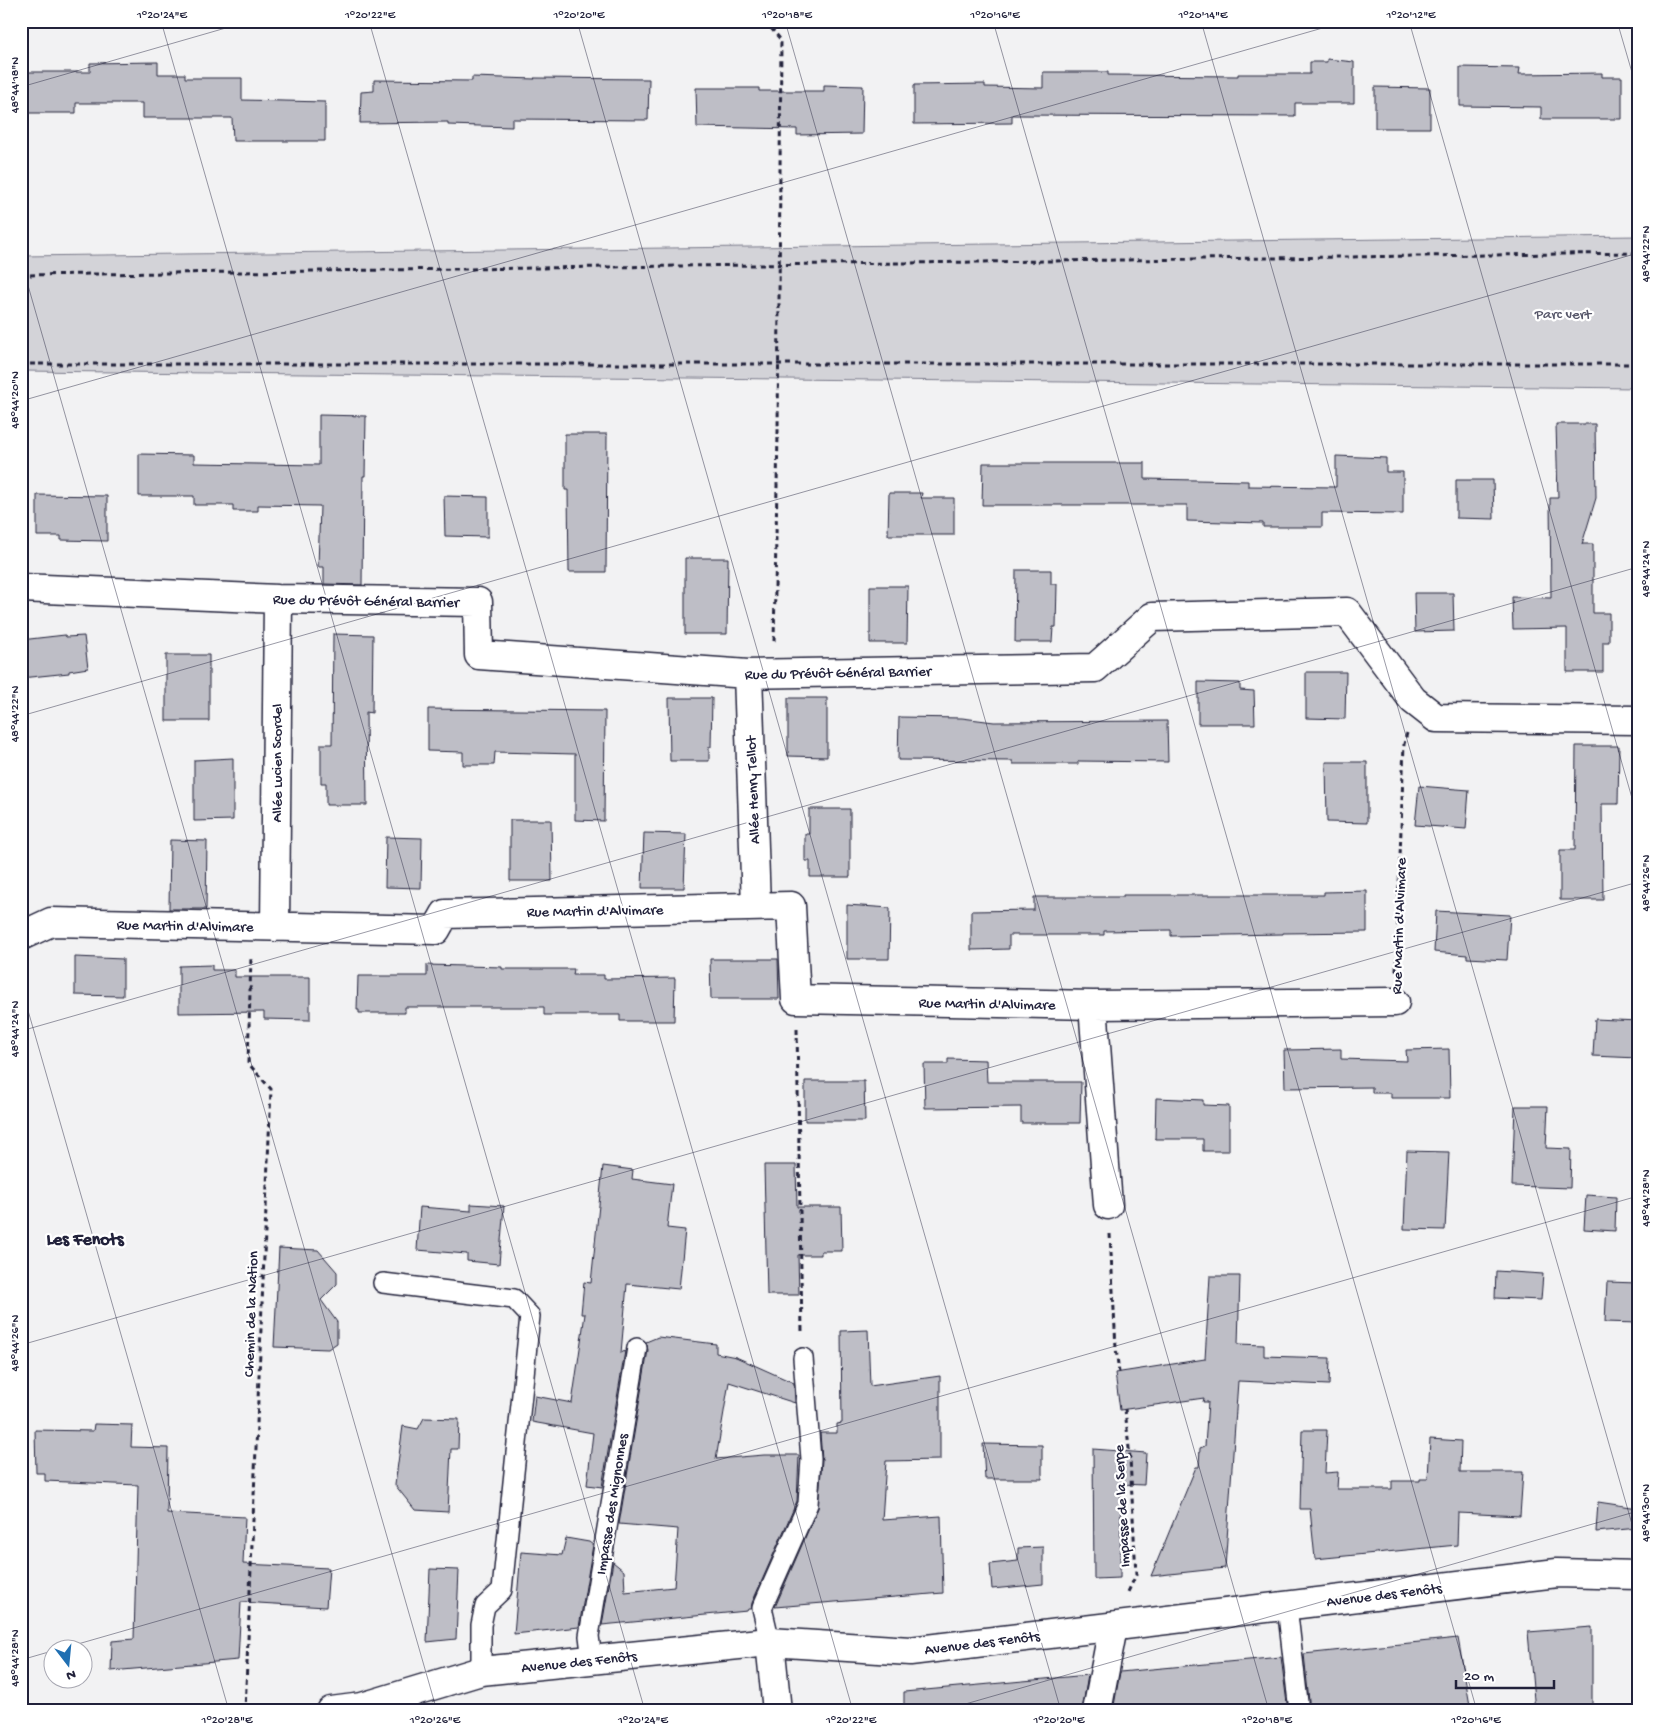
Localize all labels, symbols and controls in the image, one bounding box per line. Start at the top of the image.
text: 1°20'24"E [136,9,188,23]
text: 1°20'22"E [344,9,396,23]
text: 1°20'20"E [552,9,605,23]
text: 1°20'18"E [761,9,812,23]
text: 1°20'16"E [969,9,1020,23]
text: 1°20'14"E [1178,9,1228,23]
text: 1°20'12"E [1385,9,1436,23]
text: 48°44'18"N [9,57,23,113]
text: 48°44'22"N [1640,226,1654,282]
park label: Parc vert [1534,306,1593,324]
text: 48°44'20"N [9,371,23,429]
text: 48°44'24"N [1640,541,1654,597]
street label: Rue du Prévôt Général Barrier [273,591,461,613]
street label: Rue du Prévôt Général Barrier [745,663,933,685]
text: 48°44'22"N [9,686,23,742]
street label: Allée Lucien Scordel [269,704,287,822]
street label: Allée Henry Tellot [743,734,765,844]
text: 48°44'26"N [1640,854,1654,911]
street label: Rue Martin d'Alvimare [1389,857,1411,995]
street label: Rue Martin d'Alvimare [526,902,664,922]
street label: Rue Martin d'Alvimare [116,917,254,937]
street label: Rue Martin d'Alvimare [918,995,1056,1015]
text: 48°44'24"N [9,1001,23,1057]
text: 48°44'28"N [1640,1169,1654,1227]
district label: Les Fenots [46,1230,125,1251]
street label: Chemin de la Nation [241,1251,263,1377]
text: 48°44'26"N [9,1314,23,1371]
street label: Impasse des Mignonnes [593,1432,633,1576]
street label: Impasse de la Serpe [1111,1444,1135,1568]
text: 48°44'30"N [1640,1484,1654,1542]
street label: Avenue des Fenôts [1325,1580,1444,1612]
street label: Avenue des Fenôts [923,1628,1042,1660]
text: 48°44'28"N [9,1629,23,1687]
north arrow [42,1640,92,1690]
street label: Avenue des Fenôts [520,1648,638,1678]
scale bar [1456,1657,1554,1689]
text: N [64,1665,78,1684]
text: 20 m [1464,1668,1494,1686]
text: 1°20'28"E [201,1714,253,1728]
text: 1°20'26"E [409,1714,461,1728]
text: 1°20'24"E [617,1714,669,1728]
text: 1°20'22"E [825,1714,877,1728]
text: 1°20'20"E [1032,1714,1085,1728]
text: 1°20'18"E [1241,1714,1292,1728]
text: 1°20'16"E [1450,1714,1501,1728]

